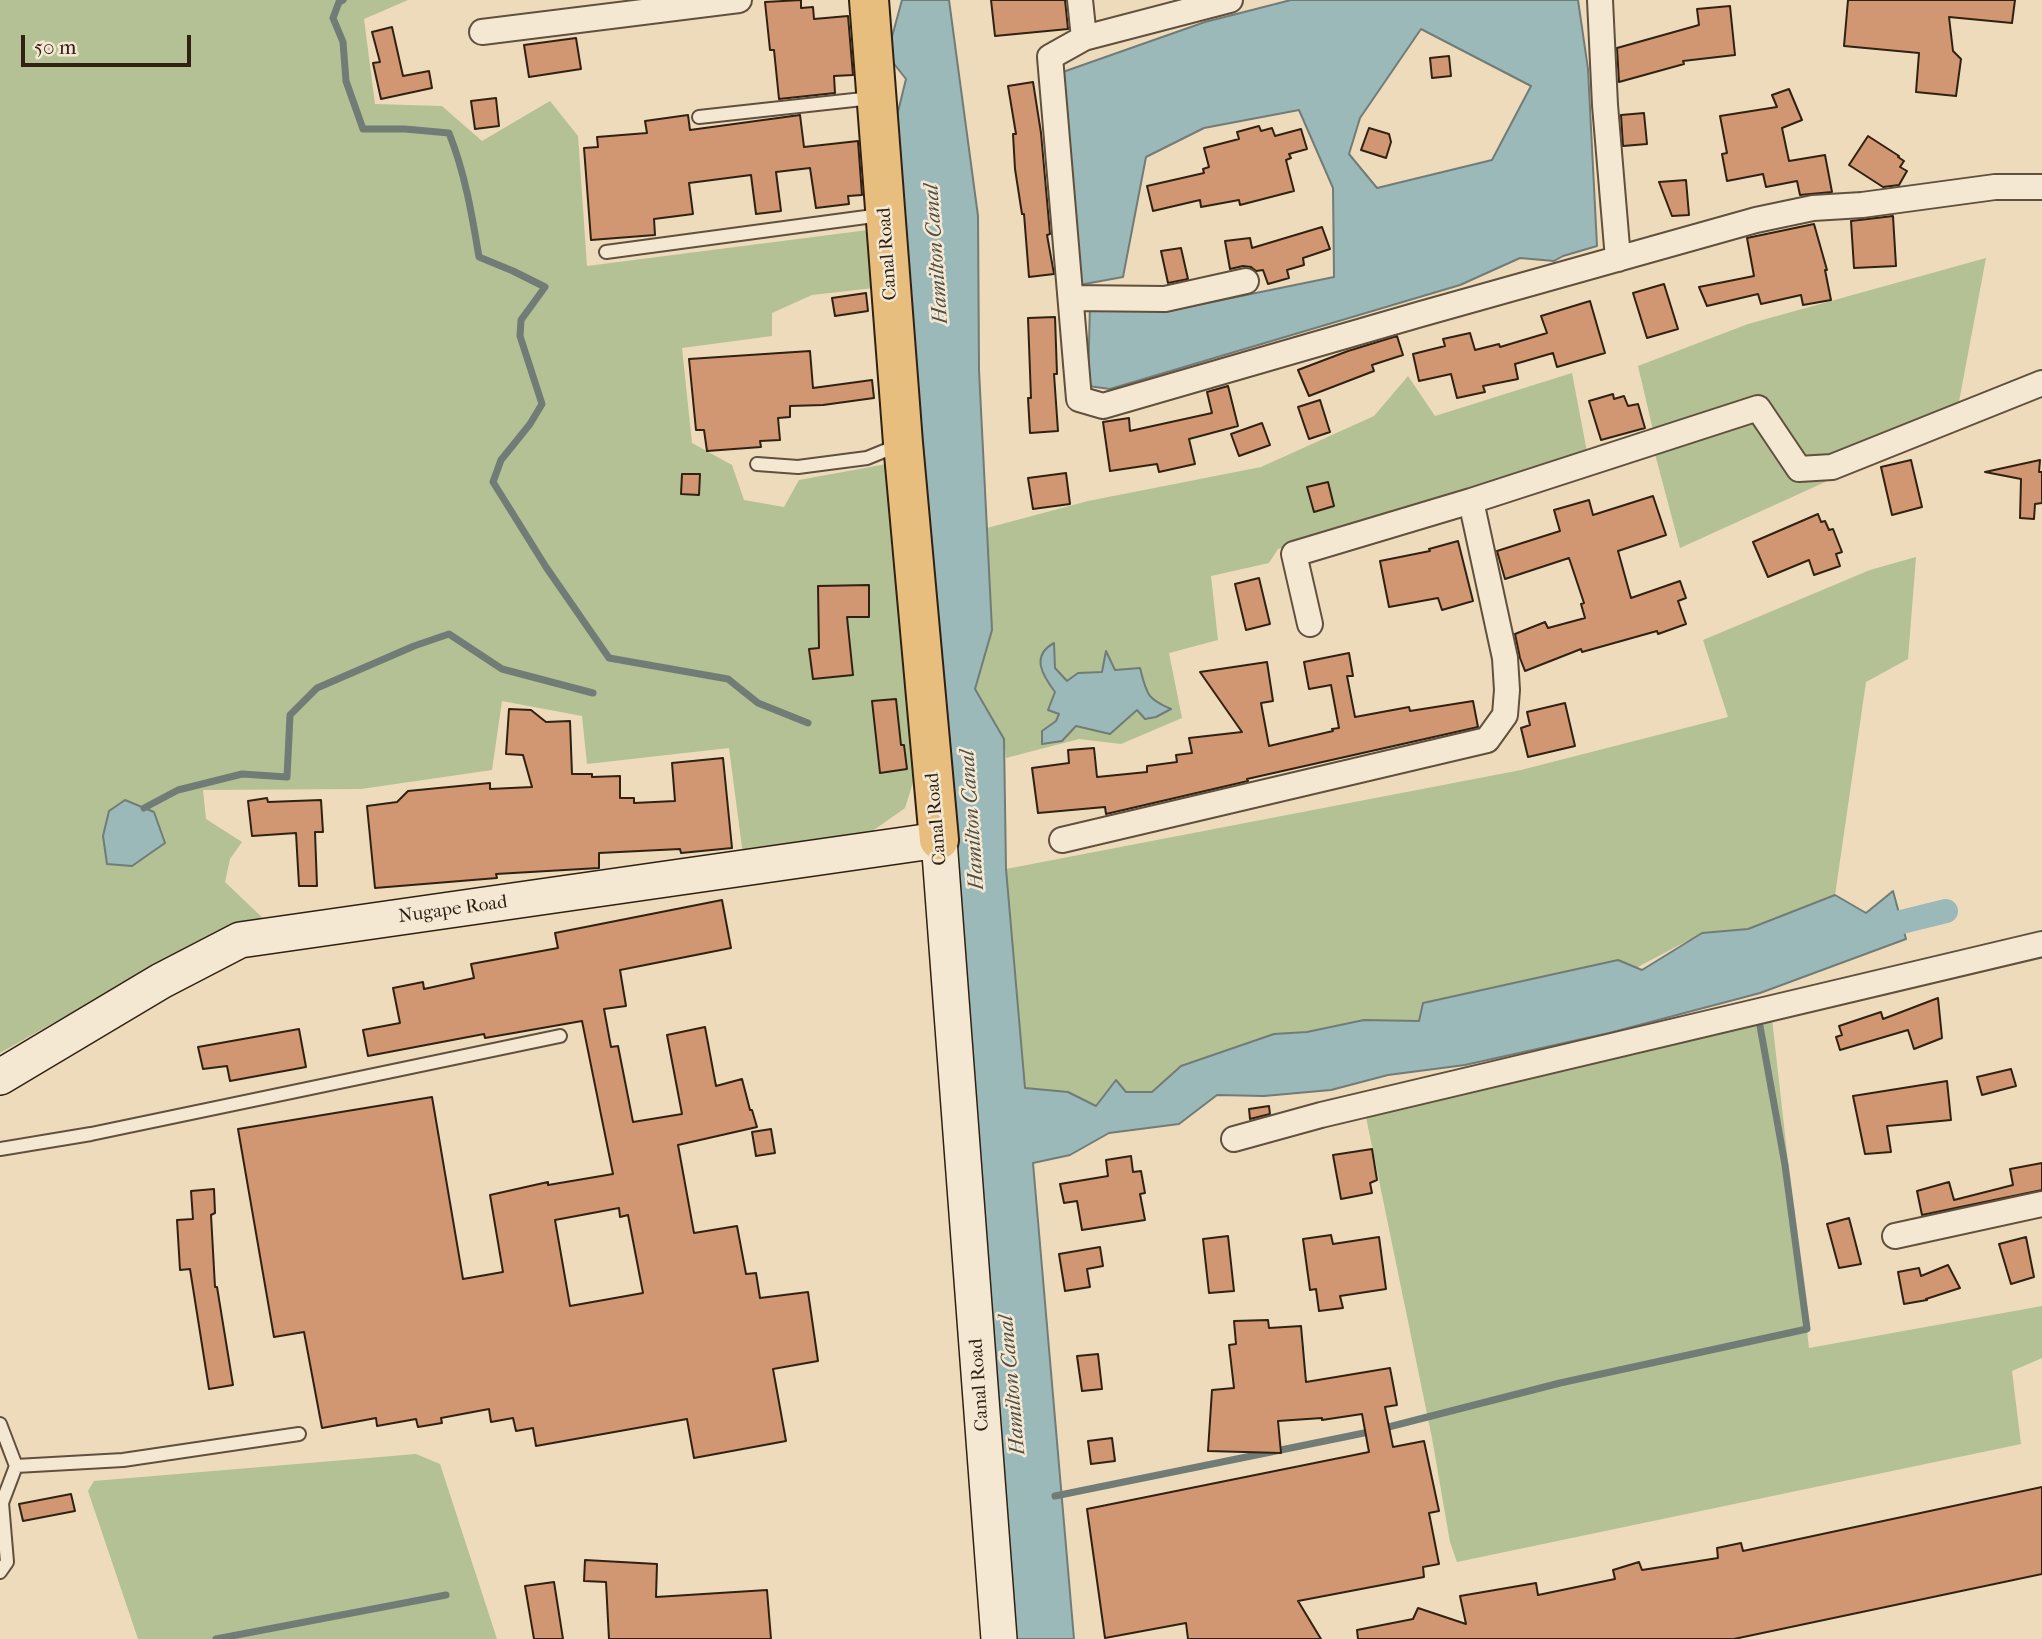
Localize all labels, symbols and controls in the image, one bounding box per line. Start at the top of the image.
scale bar [24,21,194,65]
text: 50 m [34,35,77,59]
water label: Hamilton Canal [920,183,954,325]
street label: Canal Road [873,207,903,301]
water label: Hamilton Canal [956,749,990,891]
street label: Canal Road [922,772,952,866]
street label: Nugape Road [397,891,509,929]
water label: Hamilton Canal [994,1314,1032,1456]
street label: Canal Road [965,1338,995,1432]

